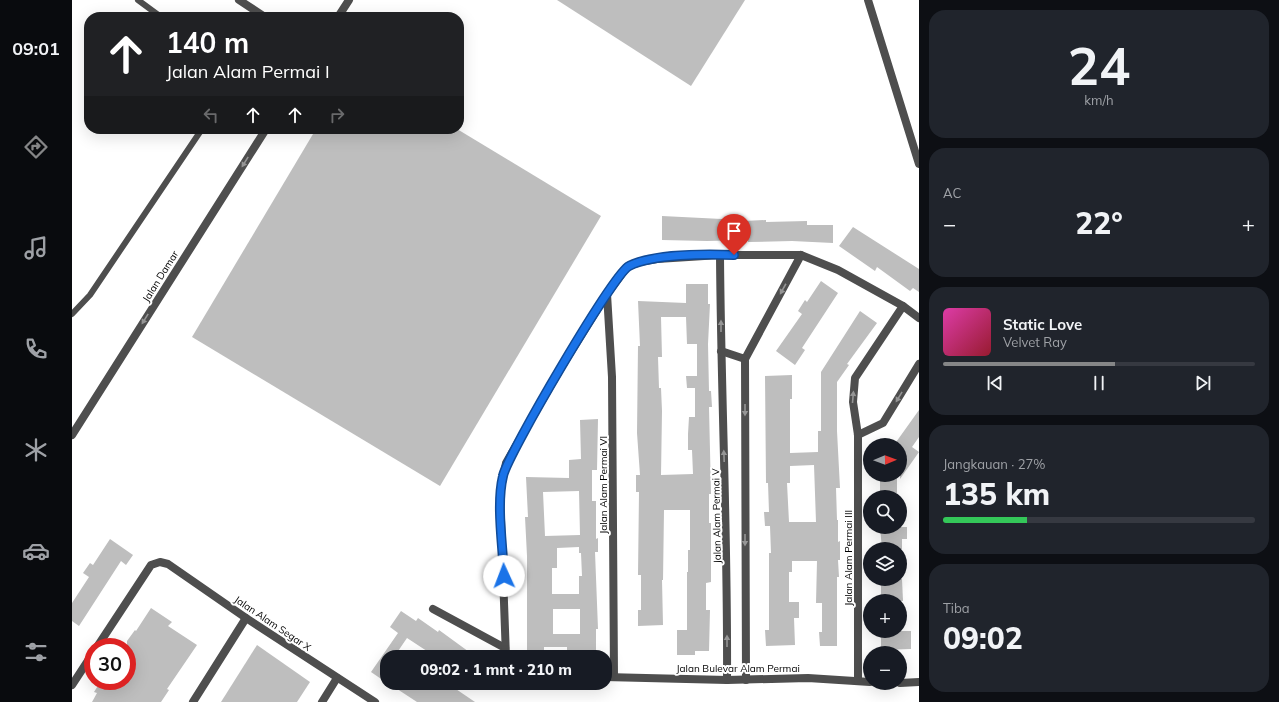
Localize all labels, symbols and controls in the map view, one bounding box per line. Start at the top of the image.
text: 140 m [166,25,249,60]
icon: ahead [100,28,152,80]
text: 24 [1068,33,1130,98]
text: 09:01 [12,37,60,60]
text: Jalan Alam Permai I [166,60,330,83]
text: km/h [1084,92,1114,108]
icon: left [200,104,222,126]
icon: ahead [242,104,264,126]
icon: ahead [284,104,306,126]
icon: right [326,104,348,126]
icon: directions [22,133,50,161]
one-way arrow [241,156,248,168]
text: AC [943,185,961,201]
text: 22° [1075,204,1123,242]
text: − [943,210,956,238]
text: + [1242,210,1255,238]
pin [717,214,751,255]
icon: arrive [723,220,745,242]
icon: music [22,234,50,262]
street label: Jalan Damar [140,248,182,304]
one-way arrow [779,284,786,295]
one-way arrow [141,314,149,324]
text: Static Love [1003,315,1082,334]
one-way arrow [718,319,724,332]
text: Velvet Ray [1003,334,1067,350]
icon: phone [22,335,50,363]
icon: previous [984,372,1006,394]
icon: pause [1088,372,1110,394]
icon: next [1192,372,1214,394]
one-way arrow [850,391,857,403]
one-way arrow [895,391,902,403]
one-way arrow [742,404,748,417]
icon: climate [22,436,50,464]
street label: Jalan Alam Permai VI [597,436,610,534]
north arrow [863,438,907,482]
map controls [863,438,907,690]
one-way arrow [721,449,727,462]
text: Jangkauan · 27% [943,456,1045,472]
street label: Jalan Alam Permai V [709,468,724,564]
text: 135 km [943,475,1050,513]
button: search [863,490,907,534]
street label: Jalan Alam Permai III [842,510,855,606]
one-way arrow [742,534,749,546]
icon: car [22,537,50,565]
button: layers [863,542,907,586]
position arrow [483,555,525,597]
street label: Jalan Alam Segar X [232,593,314,654]
button: + [863,594,907,638]
text: Tiba [943,600,970,616]
text: 09:02 [943,619,1023,657]
one-way arrow [724,635,731,647]
icon: filters [22,638,50,666]
speed limit sign: 30 [84,638,136,690]
button: − [863,646,907,690]
text: 09:02 · 1 mnt · 210 m [420,660,572,679]
street label: Jalan Bulevar Alam Permai [676,662,800,675]

